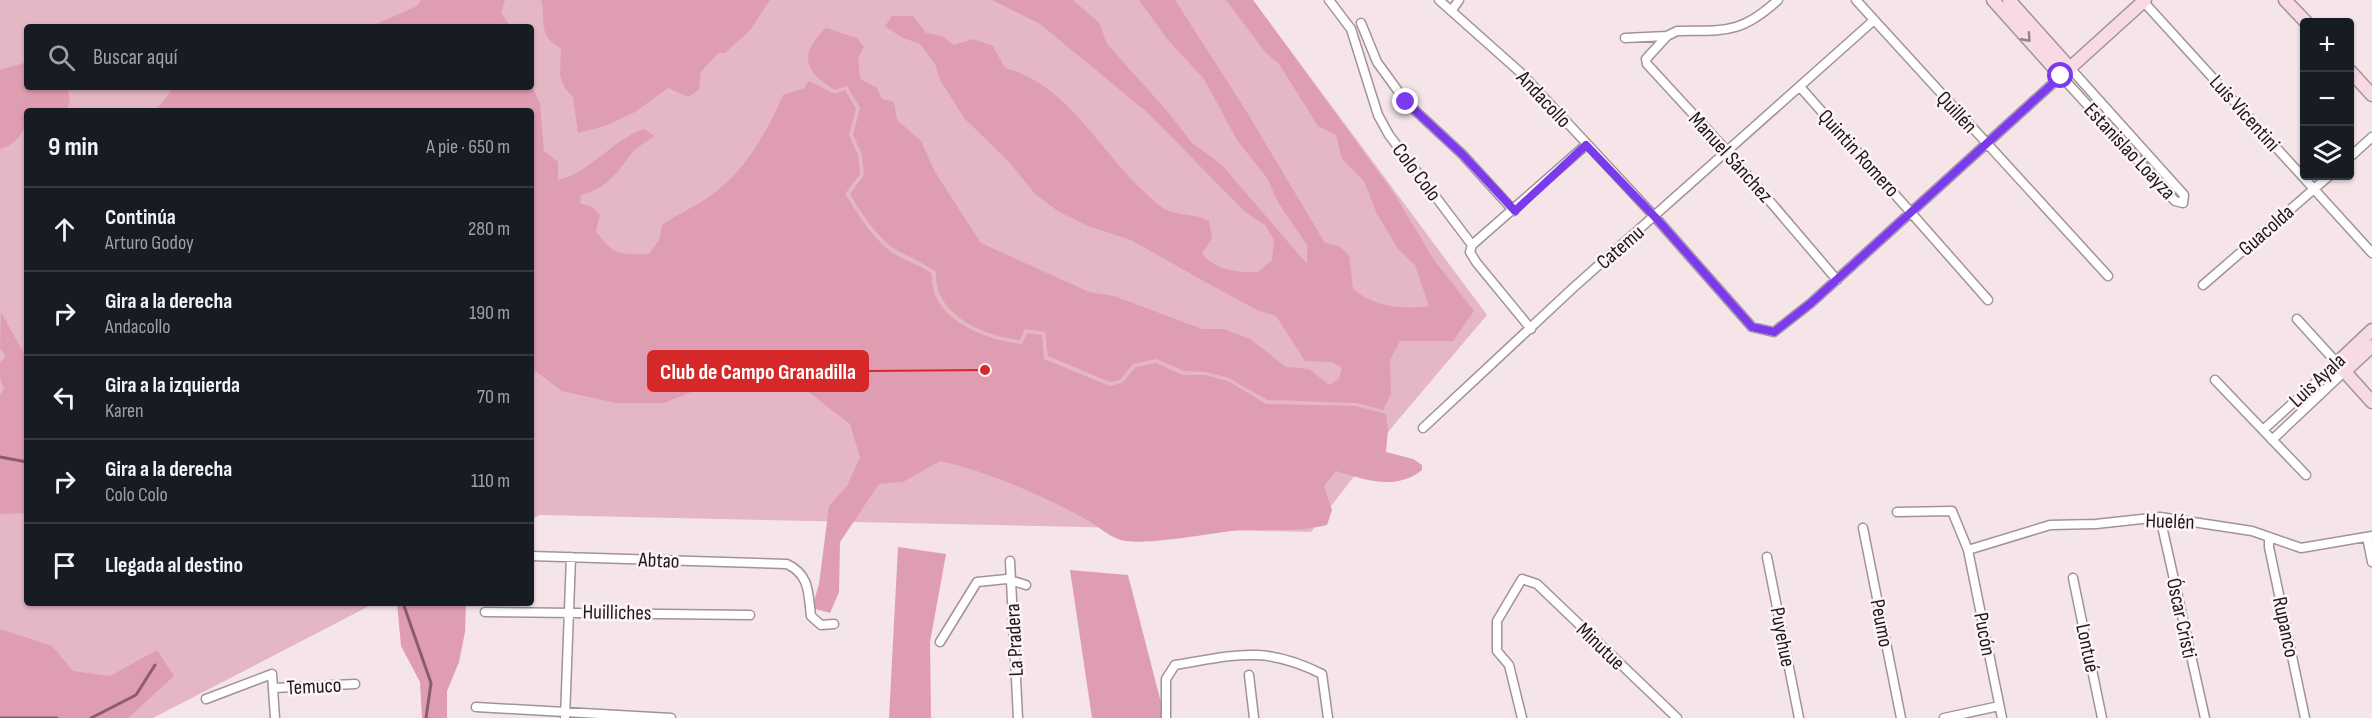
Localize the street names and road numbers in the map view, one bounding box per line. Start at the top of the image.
street label: Andacollo [1510,65,1576,133]
street label: Luis Vicentini [2204,70,2285,157]
street label: Quillén [1931,86,1982,139]
street label: Estanislao Loayza [2079,98,2181,205]
street label: Quintin Romero [1813,104,1904,202]
street label: Manuel Sánchez [1683,107,1778,208]
street label: Colo Colo [1387,138,1446,206]
street label: Guacolda [2234,200,2299,261]
street label: Catemu [1591,220,1649,275]
street label: Luis Ayala [2284,348,2351,413]
street label: Huelén [2145,508,2195,535]
street label: Abtao [637,547,680,574]
street label: Óscar Cristi [2161,576,2202,660]
street label: Rupanco [2267,595,2304,660]
street label: Peumo [1865,597,1898,649]
street label: Huilliches [582,599,652,626]
street label: La Pradera [1000,603,1029,677]
street label: Puyehue [1764,605,1801,669]
street label: Pucón [1968,610,2001,658]
street label: Minutue [1571,617,1630,675]
street label: Lontué [2070,622,2105,675]
street label: Temuco [286,673,342,700]

